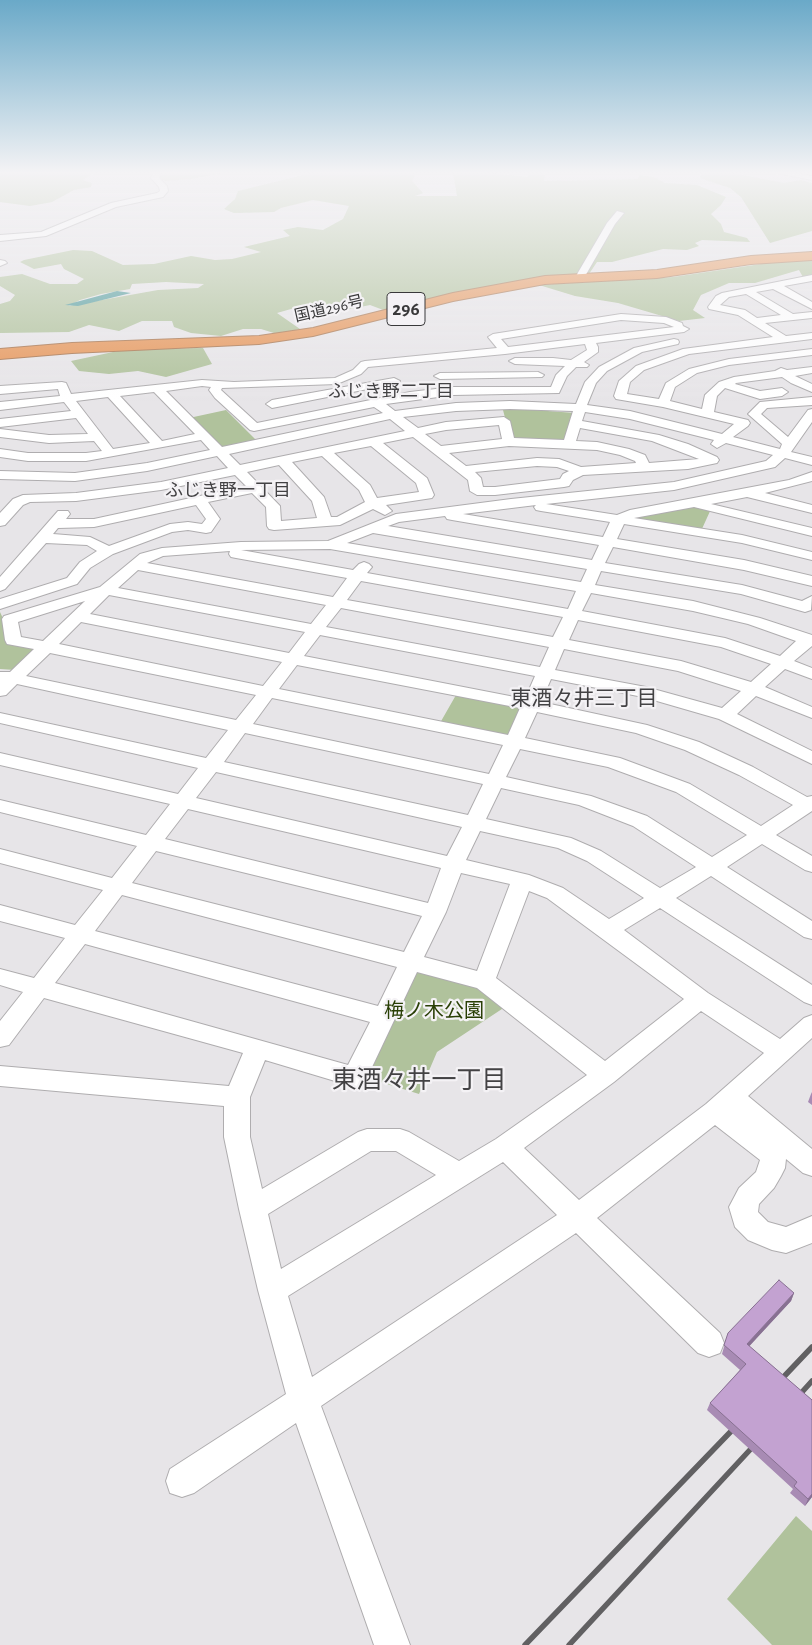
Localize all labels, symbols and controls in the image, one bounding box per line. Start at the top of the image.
street label: 国道296号 [293,292,365,326]
road number: 296 [387,292,425,326]
district label: ふじき野二丁目 [328,381,454,403]
district label: ふじき野一丁目 [165,480,291,502]
district label: 東酒々井三丁目 [511,686,657,712]
park label: 梅ノ木公園 [384,999,484,1023]
district label: 東酒々井一丁目 [332,1065,506,1095]

